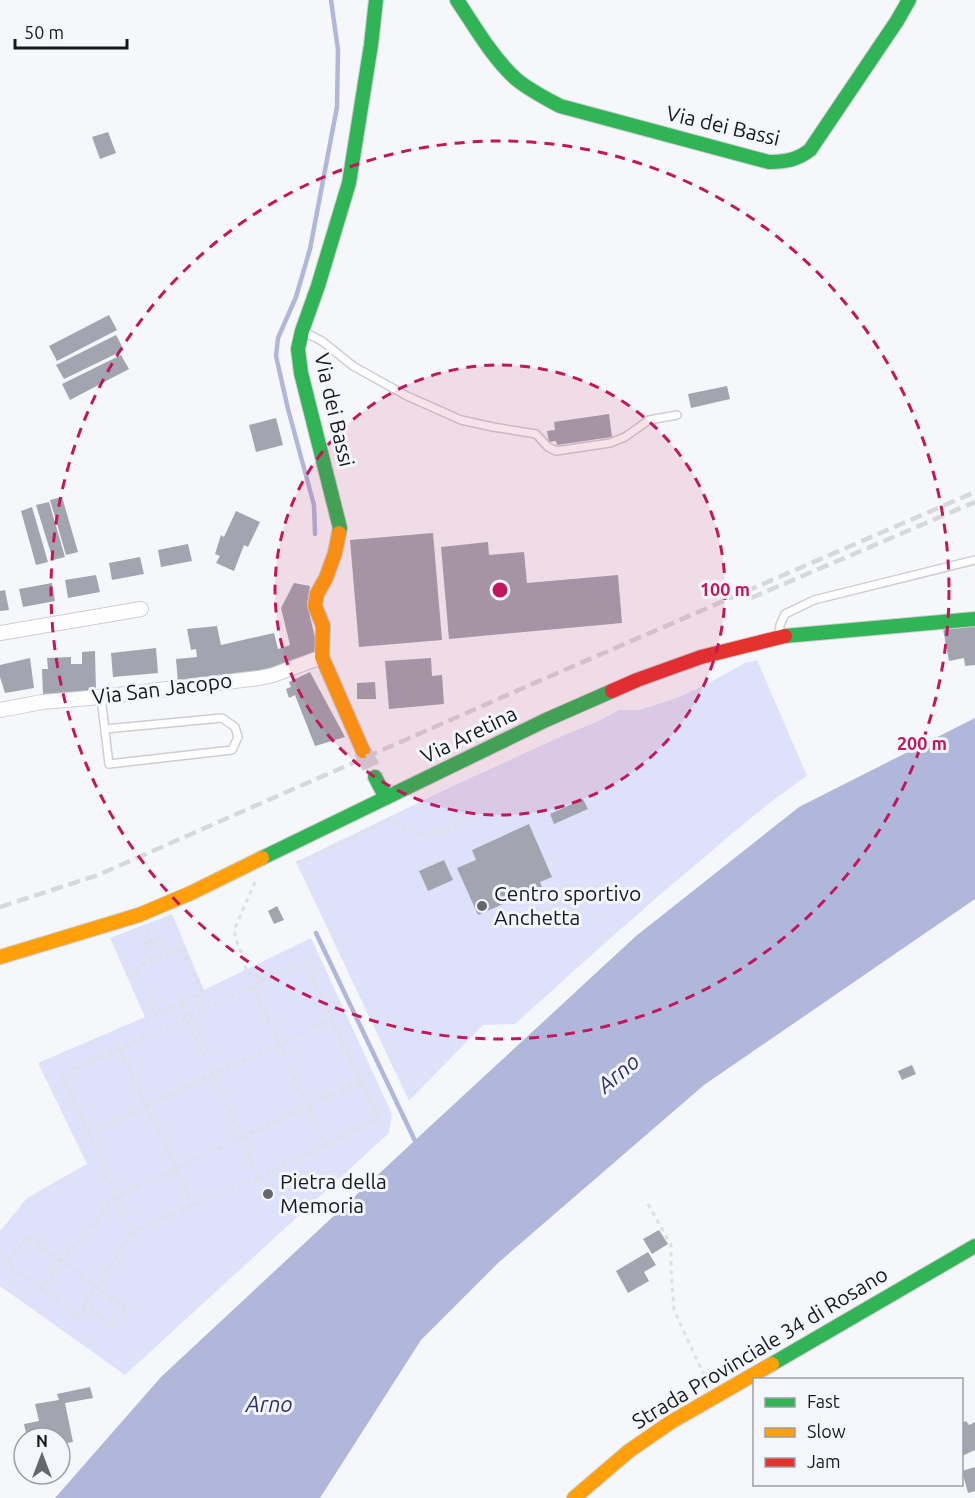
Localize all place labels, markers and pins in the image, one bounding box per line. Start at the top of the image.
centre of rings [490,580,510,600]
place label: Centro sportivo Anchetta [494,881,641,929]
marker: Centro sportivo Anchetta [475,899,489,913]
place label: Pietra della Memoria [280,1169,387,1217]
marker: Pietra della Memoria [261,1187,275,1201]

